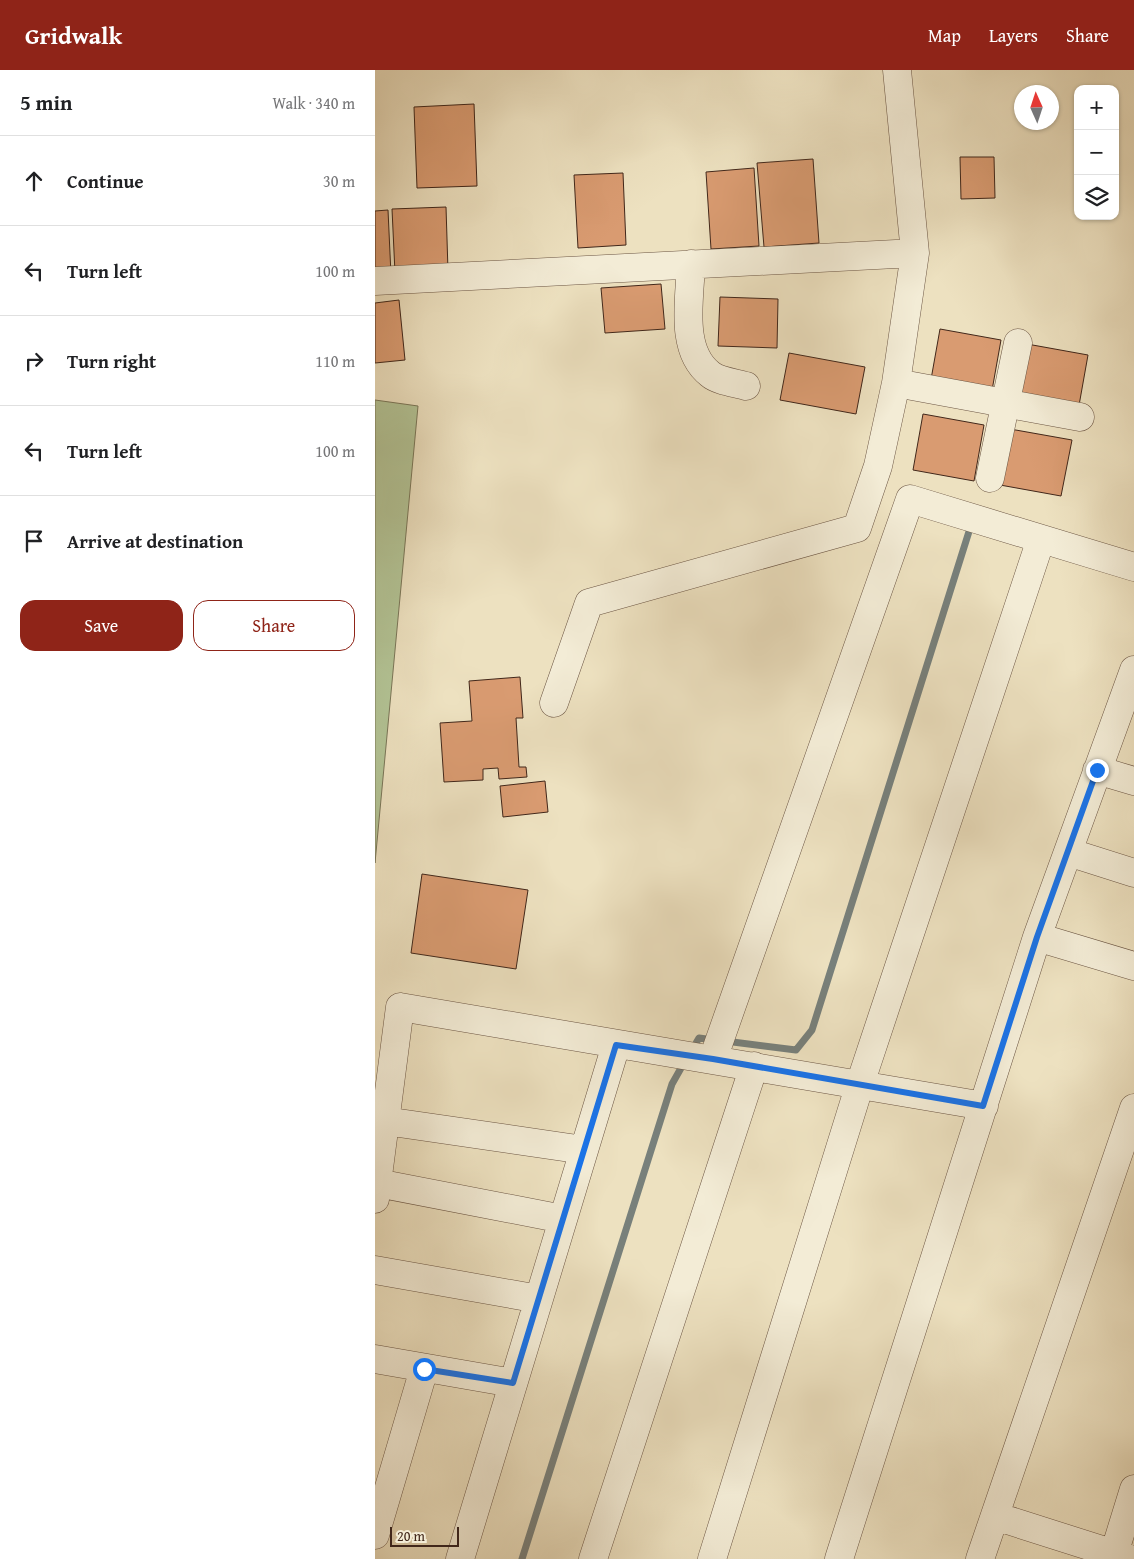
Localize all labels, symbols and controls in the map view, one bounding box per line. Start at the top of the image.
text: Gridwalk [25,18,122,53]
text: Map [928,22,961,49]
text: Layers [989,22,1038,49]
text: Share [1066,22,1109,49]
north arrow [1014,85,1059,130]
map controls [1074,85,1119,220]
button: + [1074,85,1119,130]
text: 5 min [20,87,72,118]
text: Walk · 340 m [272,91,355,115]
button: − [1074,130,1119,175]
icon: ahead [20,167,48,195]
text: Continue [67,167,144,195]
text: 30 m [323,169,355,193]
button: layers [1074,175,1119,220]
icon: left [20,257,48,285]
text: Turn left [67,257,142,285]
text: 100 m [315,259,355,283]
icon: right [20,347,48,375]
text: Turn right [67,347,156,375]
text: 110 m [315,349,355,373]
icon: left [20,437,48,465]
text: Turn left [67,437,142,465]
text: 100 m [315,439,355,463]
icon: arrive [20,527,48,555]
text: Arrive at destination [67,527,243,555]
button: Save [20,600,183,651]
button: Share [193,600,355,651]
route end [1086,759,1109,782]
route start [413,1358,436,1381]
scale bar [390,1524,459,1547]
text: 20 m [397,1526,425,1546]

